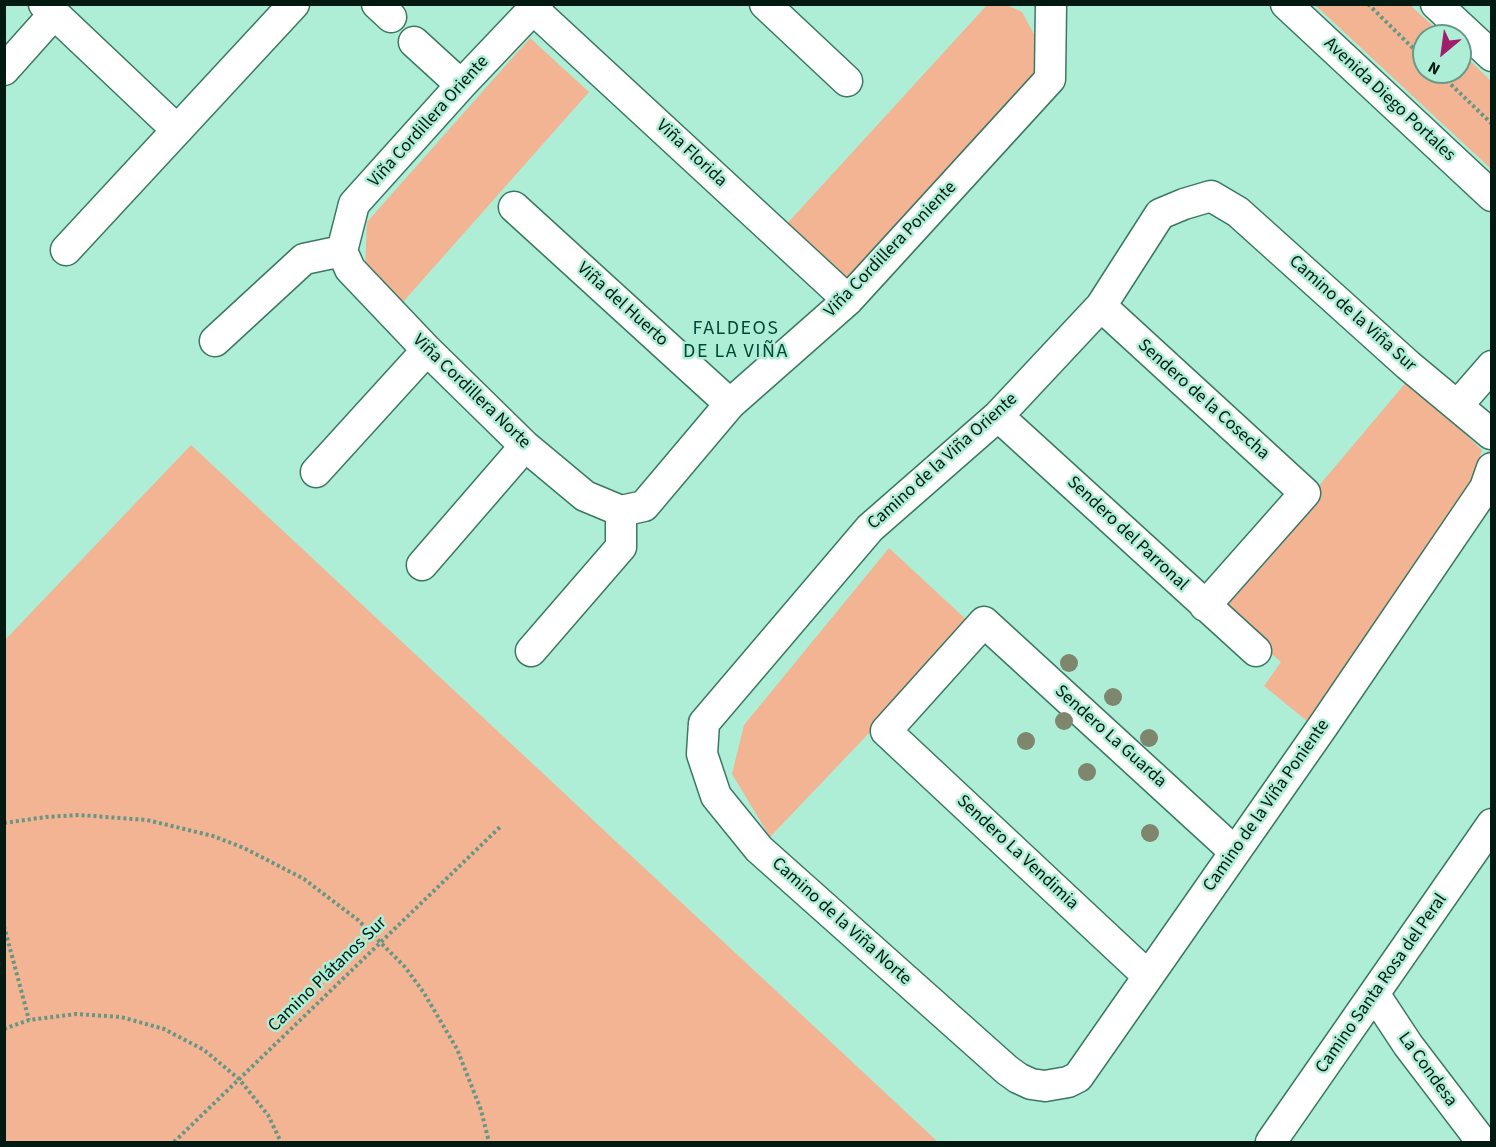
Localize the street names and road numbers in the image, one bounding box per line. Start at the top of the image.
street label: Avenida Diego Portales [1319,33,1459,167]
street label: Viña Cordillera Oriente [364,52,494,192]
street label: Viña Florida [651,116,731,192]
street label: Viña Cordillera Poniente [820,178,962,322]
street label: Camino de la Viña Sur [1284,251,1420,377]
street label: Viña del Huerto [572,258,672,352]
street label: Viña Cordillera Norte [407,330,535,454]
street label: Sendero de la Cosecha [1133,335,1273,465]
street label: Camino de la Viña Oriente [864,389,1022,535]
street label: Sendero del Parronal [1062,472,1192,596]
street label: Sendero La Guarda [1050,681,1170,793]
street label: Camino de la Viña Poniente [1199,716,1335,896]
street label: Sendero La Vendimia [952,791,1082,915]
street label: Camino de la Viña Norte [767,854,915,990]
street label: Camino Santa Rosa del Peral [1312,890,1452,1078]
street label: Camino Plátanos Sur [264,913,392,1037]
street label: La Condesa [1393,1029,1461,1111]

